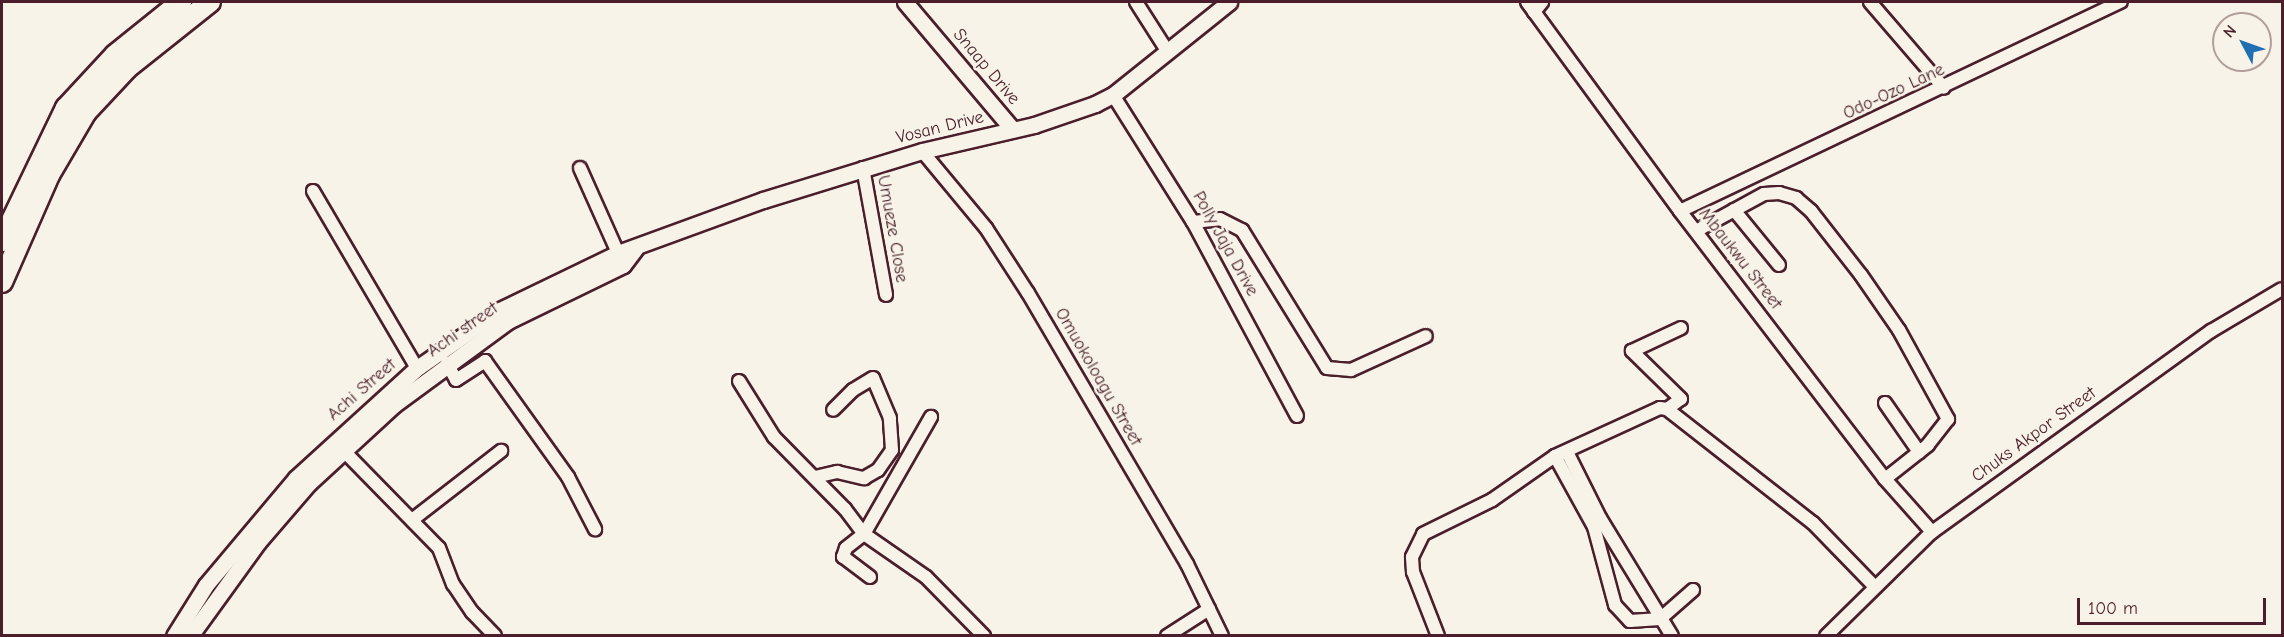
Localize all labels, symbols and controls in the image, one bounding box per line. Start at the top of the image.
north arrow [2212,12,2272,72]
text: N [2220,22,2240,41]
street label: Snaap Drive [948,25,1024,109]
street label: Odo-Ozo Lane [1840,59,1948,125]
street label: Vosan Drive [894,107,986,149]
street label: Umueze Close [872,174,912,284]
street label: Polly Jaja Drive [1187,188,1263,300]
street label: Mbaukwu Street [1694,204,1786,314]
street label: Achi street [423,298,503,362]
street label: Omuokoloagu Street [1050,304,1146,450]
street label: Achi Street [323,354,401,426]
street label: Chuks Akpor Street [1968,383,2100,487]
scale bar [2080,586,2269,624]
text: 100 m [2088,598,2138,619]

